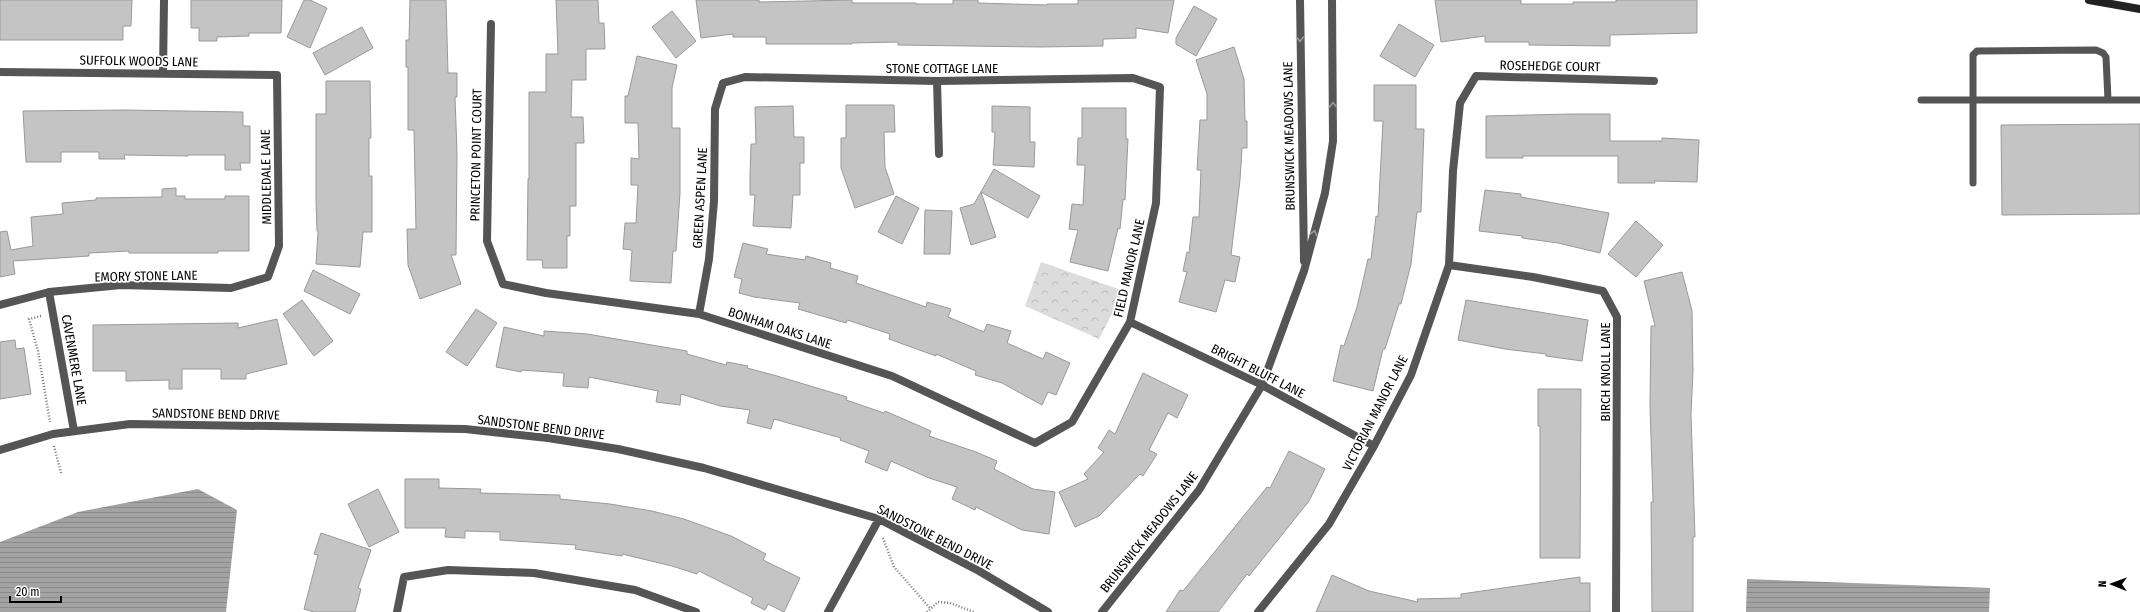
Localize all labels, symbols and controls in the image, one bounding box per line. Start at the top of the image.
one-way arrow [1296,36,1304,42]
street label: SUFFOLK WOODS LANE [79,52,199,70]
street label: ROSEHEDGE COURT [1499,58,1601,74]
street label: STONE COTTAGE LANE [886,61,998,76]
street label: BRUNSWICK MEADOWS LANE [1280,61,1298,211]
street label: PRINCETON POINT COURT [467,88,485,222]
one-way arrow [1329,102,1337,108]
street label: MIDDLEDALE LANE [258,129,274,225]
street label: GREEN ASPEN LANE [690,147,710,249]
street label: FIELD MANOR LANE [1110,217,1148,319]
one-way arrow [1309,230,1318,237]
street label: EMORY STONE LANE [94,268,198,284]
street label: BONHAM OAKS LANE [726,304,834,352]
street label: CAVENMERE LANE [59,313,89,407]
street label: BIRCH KNOLL LANE [1598,322,1613,422]
street label: BRIGHT BLUFF LANE [1209,341,1307,401]
street label: VICTORIAN MANOR LANE [1339,353,1411,473]
street label: SANDSTONE BEND DRIVE [152,405,280,423]
street label: SANDSTONE BEND DRIVE [477,412,605,442]
street label: BRUNSWICK MEADOWS LANE [1097,469,1201,595]
street label: SANDSTONE BEND DRIVE [875,501,995,573]
north arrow [2092,564,2132,604]
scale bar [10,578,61,604]
text: N [2096,580,2109,587]
text: 20 m [16,585,40,599]

